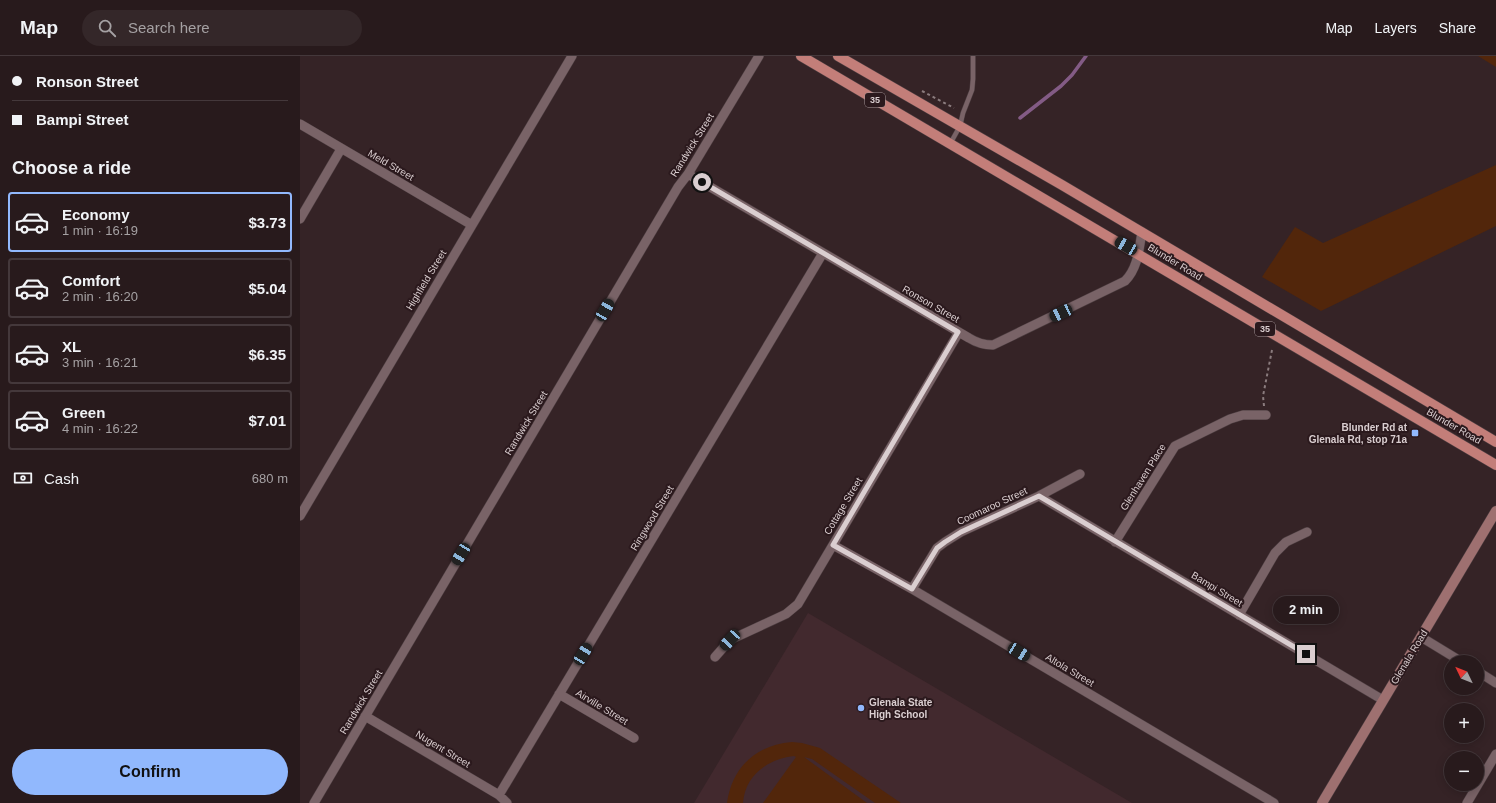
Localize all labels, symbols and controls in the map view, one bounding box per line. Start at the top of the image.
search box [82,10,362,46]
text: Map [20,17,58,38]
icon: search [96,17,118,39]
text: Search here [128,19,210,36]
text: Map [1325,20,1353,36]
text: Layers [1375,20,1417,36]
text: Share [1439,20,1476,36]
text: Ronson Street [36,73,139,90]
road number: 35 [865,93,885,107]
text: Bampi Street [36,111,129,128]
street label: Randwick Street [668,111,716,179]
street label: Meld Street [366,147,416,183]
text: Choose a ride [12,158,131,178]
route start [693,173,711,191]
icon: car [14,204,50,240]
text: Economy [62,206,130,223]
text: $3.73 [248,214,286,231]
text: 1 min · 16:19 [62,223,138,238]
car [1113,235,1139,257]
street label: Blunder Road [1146,242,1204,282]
street label: Highfield Street [404,248,448,312]
icon: car [14,270,50,306]
text: Comfort [62,272,120,289]
text: $5.04 [248,280,286,297]
street label: Ronson Street [901,283,962,325]
text: 2 min · 16:20 [62,289,138,304]
car [594,297,616,323]
car [1048,302,1074,324]
road number: 35 [1255,322,1275,336]
icon: car [14,336,50,372]
text: XL [62,338,81,355]
text: $6.35 [248,346,286,363]
text: 3 min · 16:21 [62,355,138,370]
street label: Randwick Street [503,389,550,457]
icon: car [14,402,50,438]
text: Green [62,404,105,421]
street label: Blunder Road [1425,406,1483,446]
text: $7.01 [248,412,286,429]
text: 4 min · 16:22 [62,421,138,436]
place label: Blunder Rd at Glenala Rd, stop 71a [1309,422,1408,445]
marker: Blunder Rd at Glenala Rd, stop 71a [1410,428,1420,438]
street label: Glenhaven Place [1118,441,1168,512]
icon: cash [12,467,34,489]
text: Cash [44,470,79,487]
text: 680 m [252,471,288,486]
street label: Cottage Street [822,475,864,536]
street label: Ringwood Street [628,483,676,553]
street label: Coomaroo Street [955,485,1029,527]
car [450,541,472,567]
street label: Bampi Street [1189,569,1245,609]
callout: 2 min [1273,596,1339,624]
text: 2 min [1289,602,1323,617]
car [717,627,743,653]
street label: Glenala Road [1389,628,1429,686]
car [572,641,594,667]
car [1006,641,1032,663]
route end [1297,645,1315,663]
street label: Altola Street [1044,651,1096,689]
north arrow [1444,655,1484,695]
map controls [1444,655,1484,791]
street label: Randwick Street [338,668,385,736]
street label: Airville Street [574,687,630,727]
place label: Glenala State High School [869,697,933,720]
marker: Glenala State High School [856,703,866,713]
button: + [1444,703,1484,743]
street label: Nugent Street [414,728,472,770]
button: Confirm [12,749,288,795]
button: − [1444,751,1484,791]

